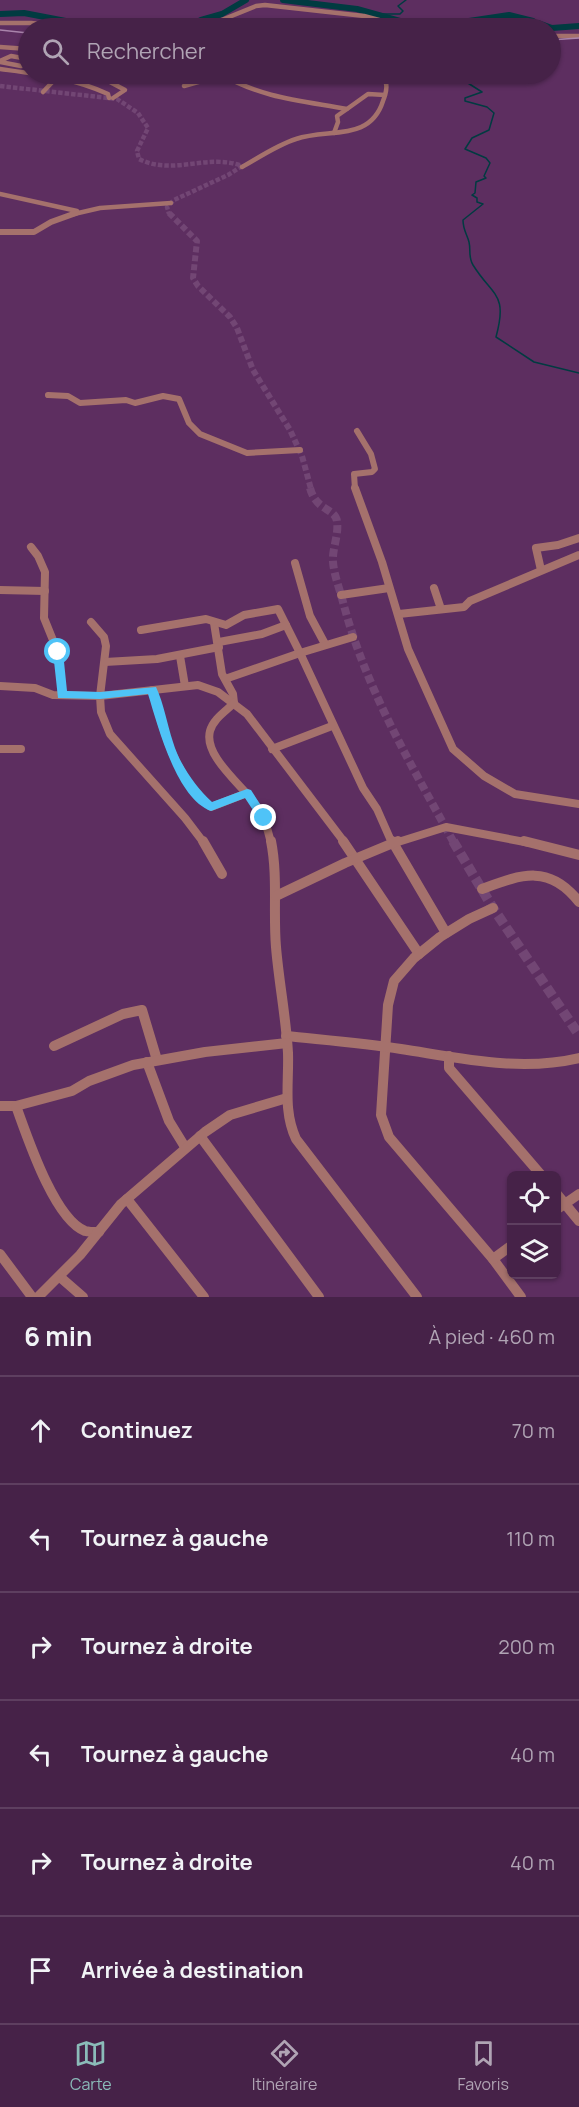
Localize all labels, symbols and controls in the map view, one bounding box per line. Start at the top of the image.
search box [18,18,561,84]
icon: search [39,35,72,68]
text: Rechercher [87,36,206,66]
route start [44,638,70,664]
route end [250,804,276,830]
map controls [507,1171,561,1279]
button: locate [507,1171,561,1225]
button: layers [507,1225,561,1279]
text: 6 min [24,1318,92,1354]
text: À pied · 460 m [428,1323,555,1350]
icon: ahead [24,1414,57,1447]
text: Continuez [81,1415,193,1445]
text: 70 m [512,1417,555,1444]
icon: left [24,1522,57,1555]
text: Tournez à gauche [81,1523,268,1553]
text: 110 m [506,1525,555,1552]
icon: right [24,1630,57,1663]
text: Tournez à droite [81,1631,253,1661]
text: 200 m [498,1633,555,1660]
icon: left [24,1738,57,1771]
text: Tournez à gauche [81,1739,268,1769]
text: 40 m [510,1741,555,1768]
icon: right [24,1846,57,1879]
text: Tournez à droite [81,1847,253,1877]
text: 40 m [510,1849,555,1876]
icon: arrive [24,1954,57,1987]
text: Arrivée à destination [81,1955,304,1985]
tab: Carte [70,2037,112,2095]
tab: Itinéraire [252,2037,317,2095]
tab: Favoris [457,2037,509,2095]

